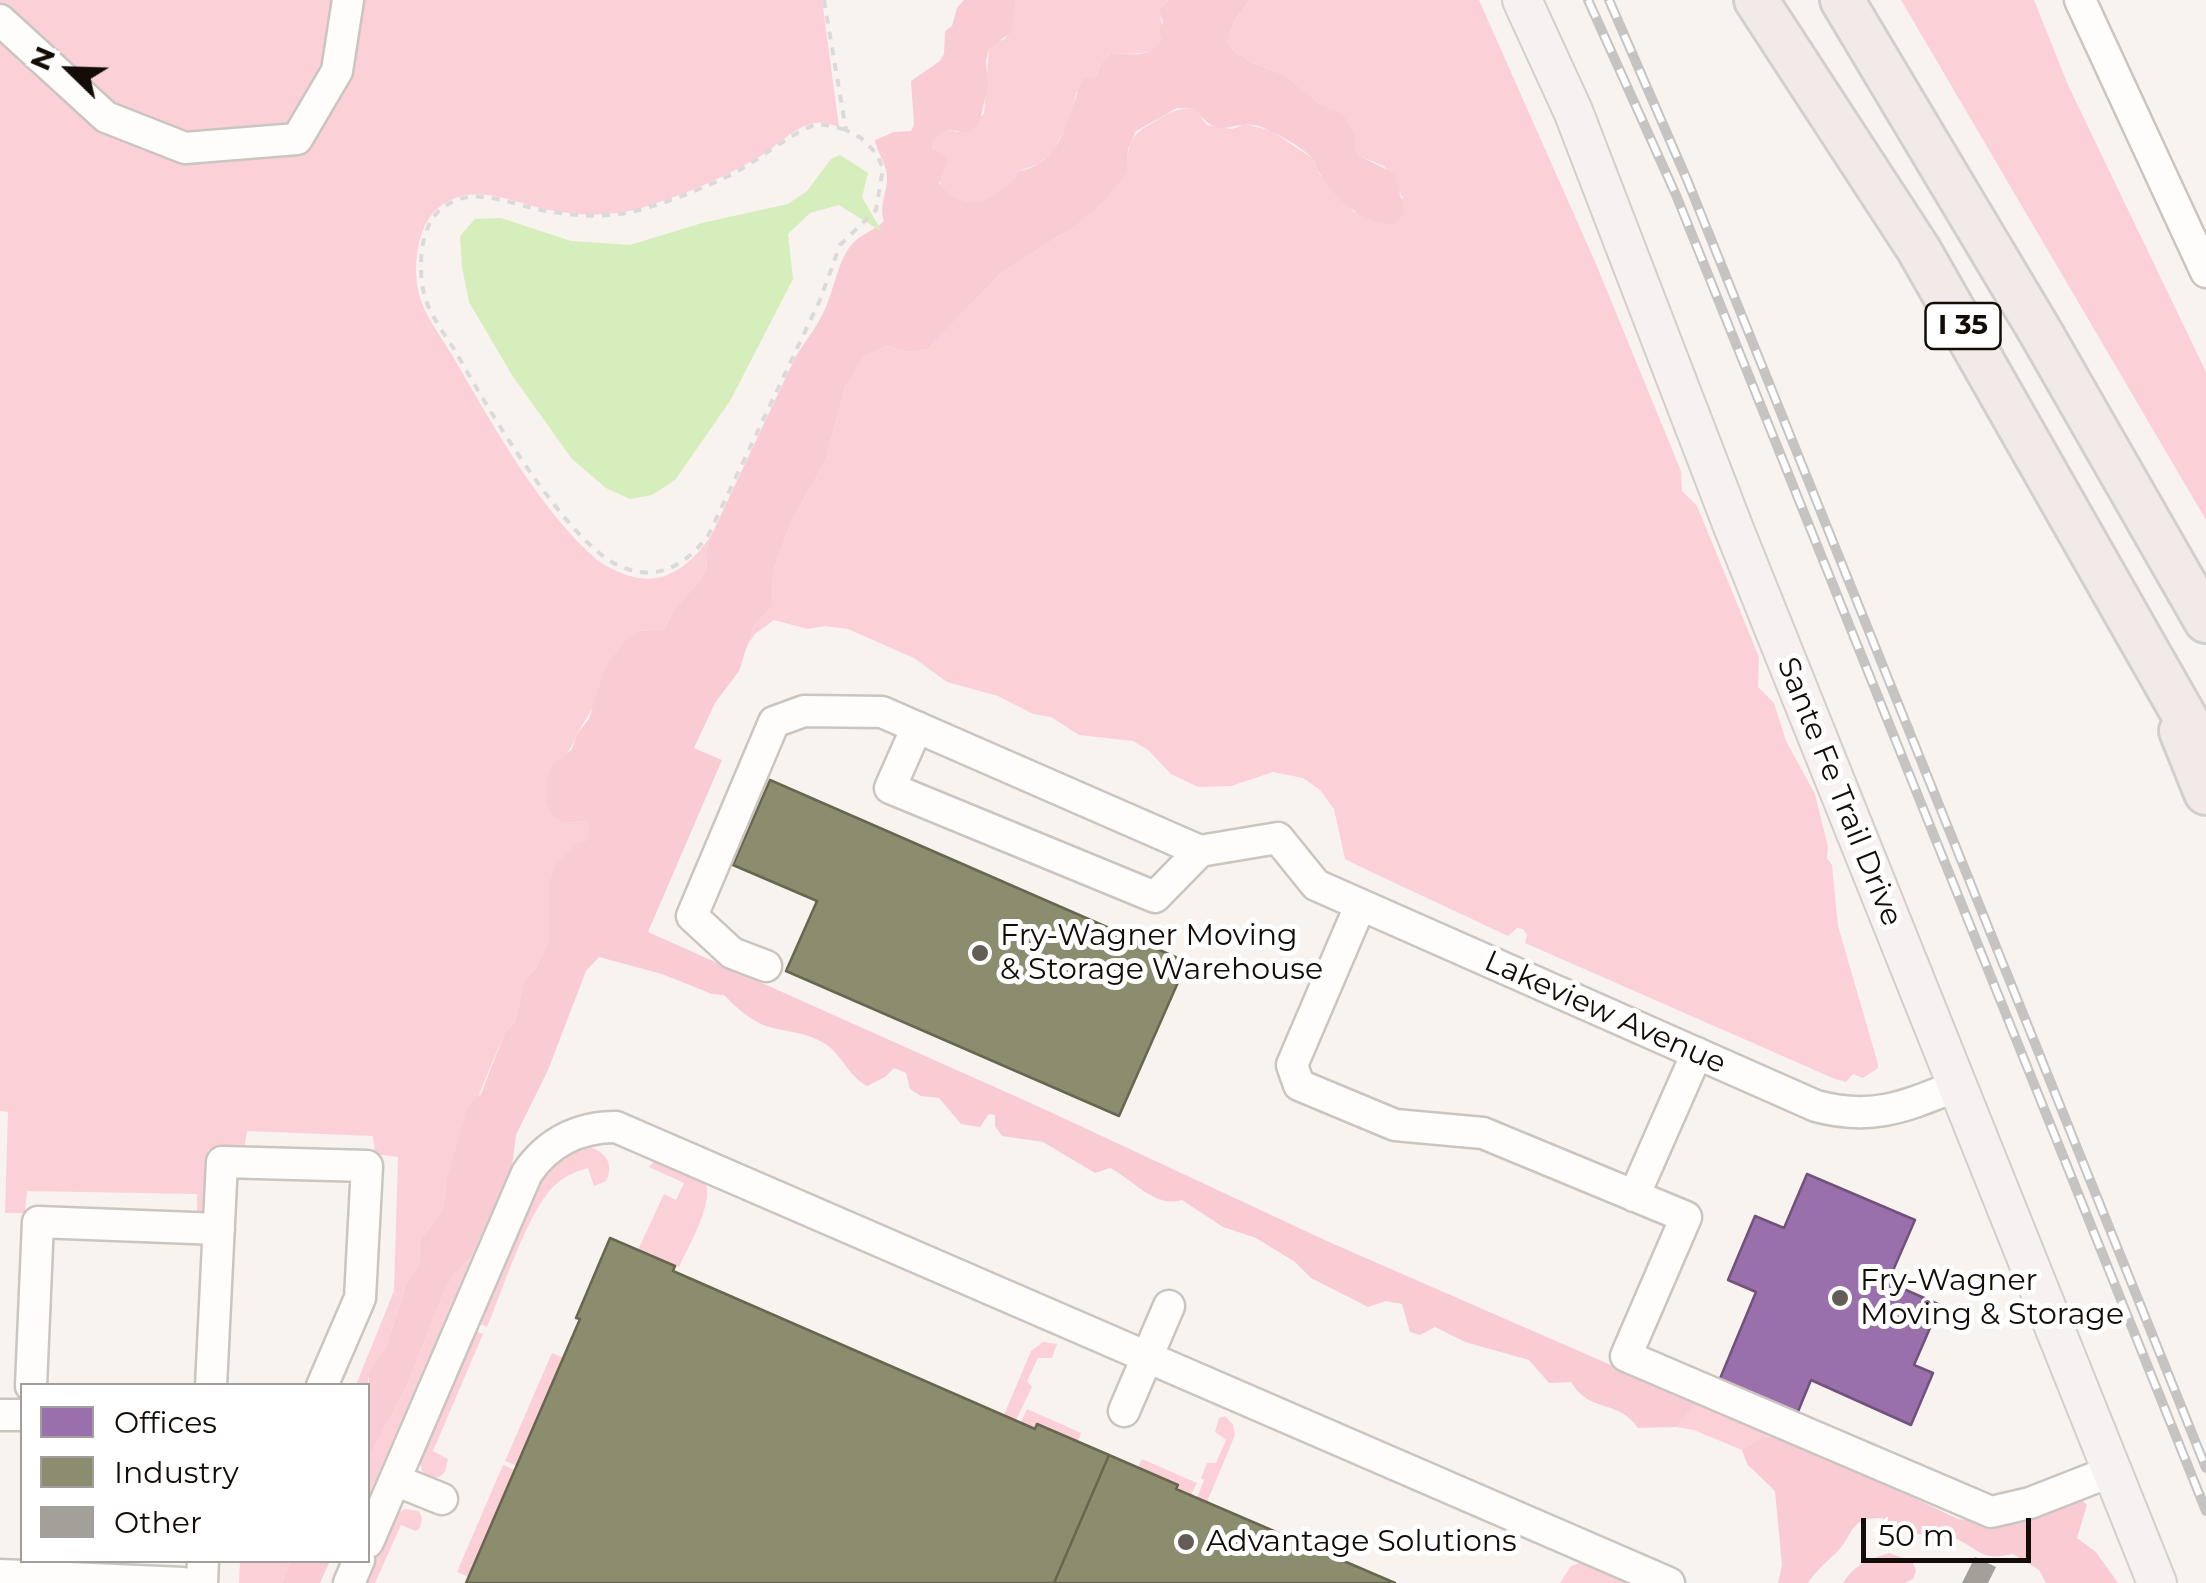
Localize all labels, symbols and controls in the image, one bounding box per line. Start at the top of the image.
north arrow [20,20,120,120]
text: N [22,41,62,75]
road number: I 35 [1926,303,2000,349]
street label: Sante Fe Trail Drive [1769,653,1909,931]
place label: Fry-Wagner Moving & Storage Warehouse [1000,918,1323,988]
marker: Fry-Wagner Moving & Storage Warehouse [969,942,991,964]
street label: Lakeview Avenue [1479,944,1731,1082]
place label: Fry-Wagner Moving & Storage [1860,1263,2124,1334]
marker: Fry-Wagner Moving & Storage [1829,1287,1851,1309]
legend [20,1383,370,1563]
text: Offices [114,1404,217,1441]
text: Industry [114,1454,239,1491]
scale bar [1866,1498,2036,1560]
text: Other [114,1504,202,1541]
text: 50 m [1878,1517,1955,1554]
place label: Advantage Solutions [1206,1524,1517,1560]
marker: Advantage Solutions [1175,1531,1197,1553]

